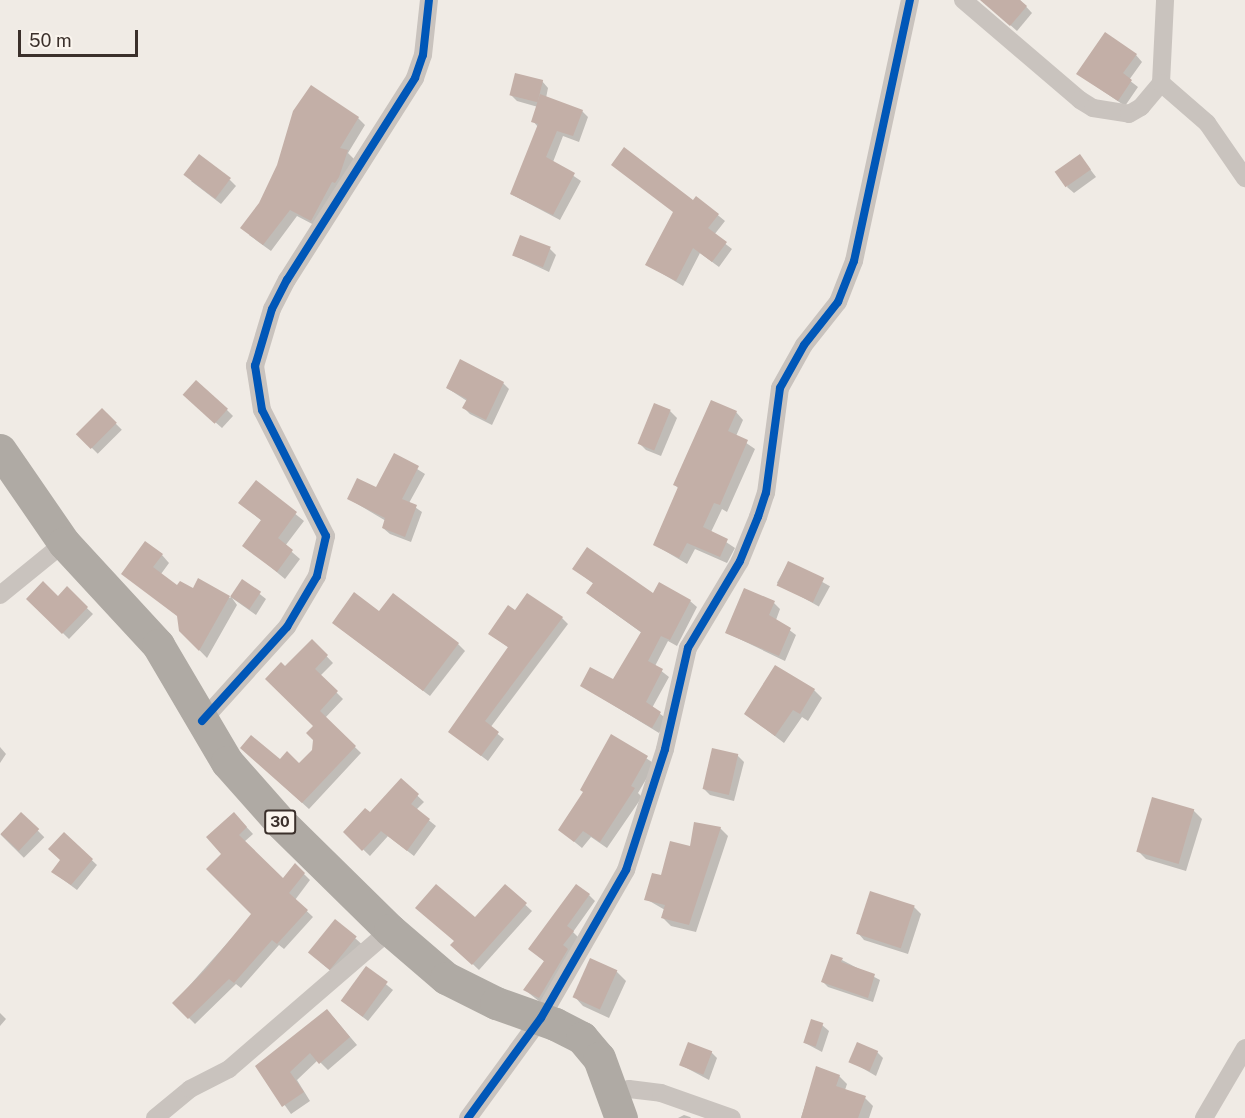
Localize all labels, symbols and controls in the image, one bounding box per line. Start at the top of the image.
scale bar [21,18,141,56]
text: 50 m [29,30,72,51]
road number: 30 [264,810,296,834]

